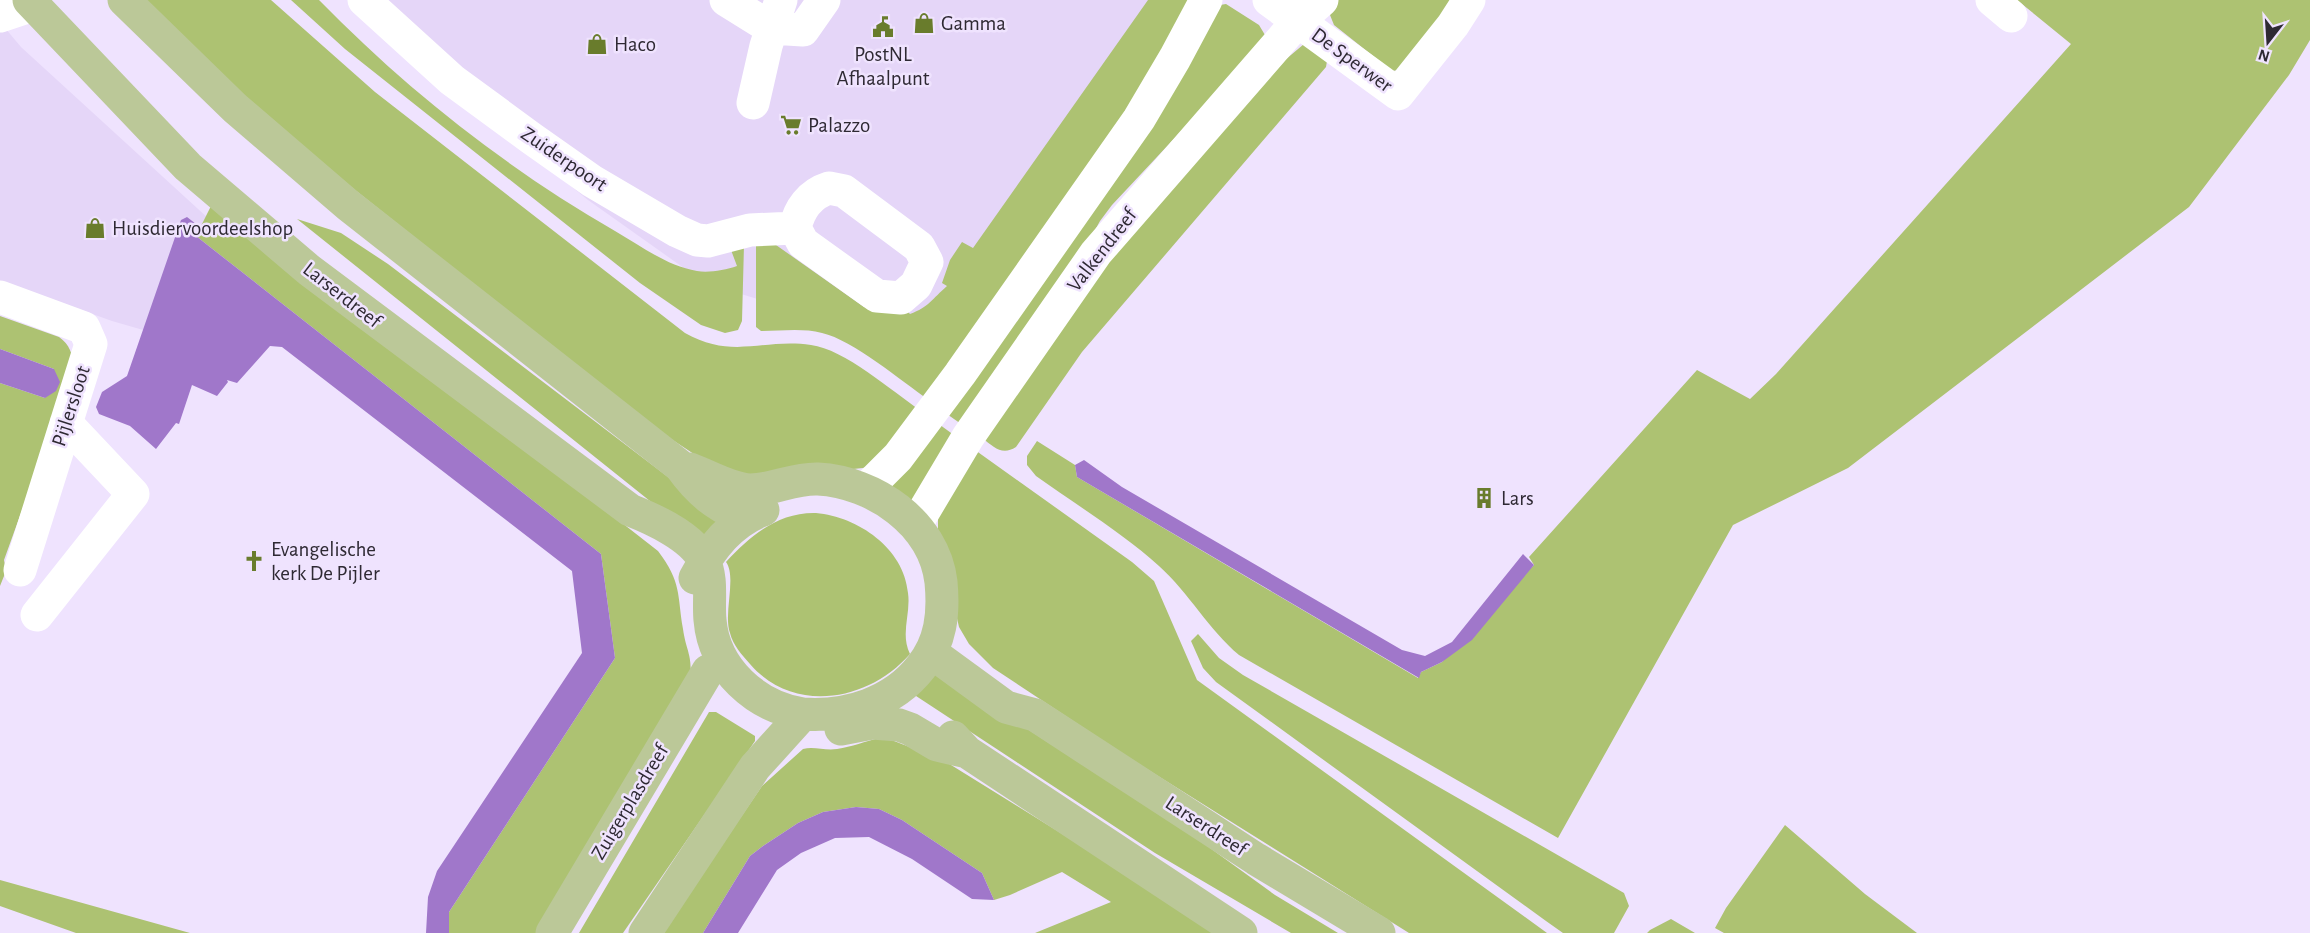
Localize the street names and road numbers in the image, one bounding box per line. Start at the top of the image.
street label: De Sperwer [1308,24,1397,96]
street label: Zuiderpoort [517,123,611,195]
street label: Valkendreef [1063,203,1142,295]
street label: Larserdreef [299,258,386,333]
street label: Pijlersloot [48,363,94,449]
street label: Zuigerplasdreef [588,739,673,863]
street label: Larserdreef [1161,792,1252,861]

